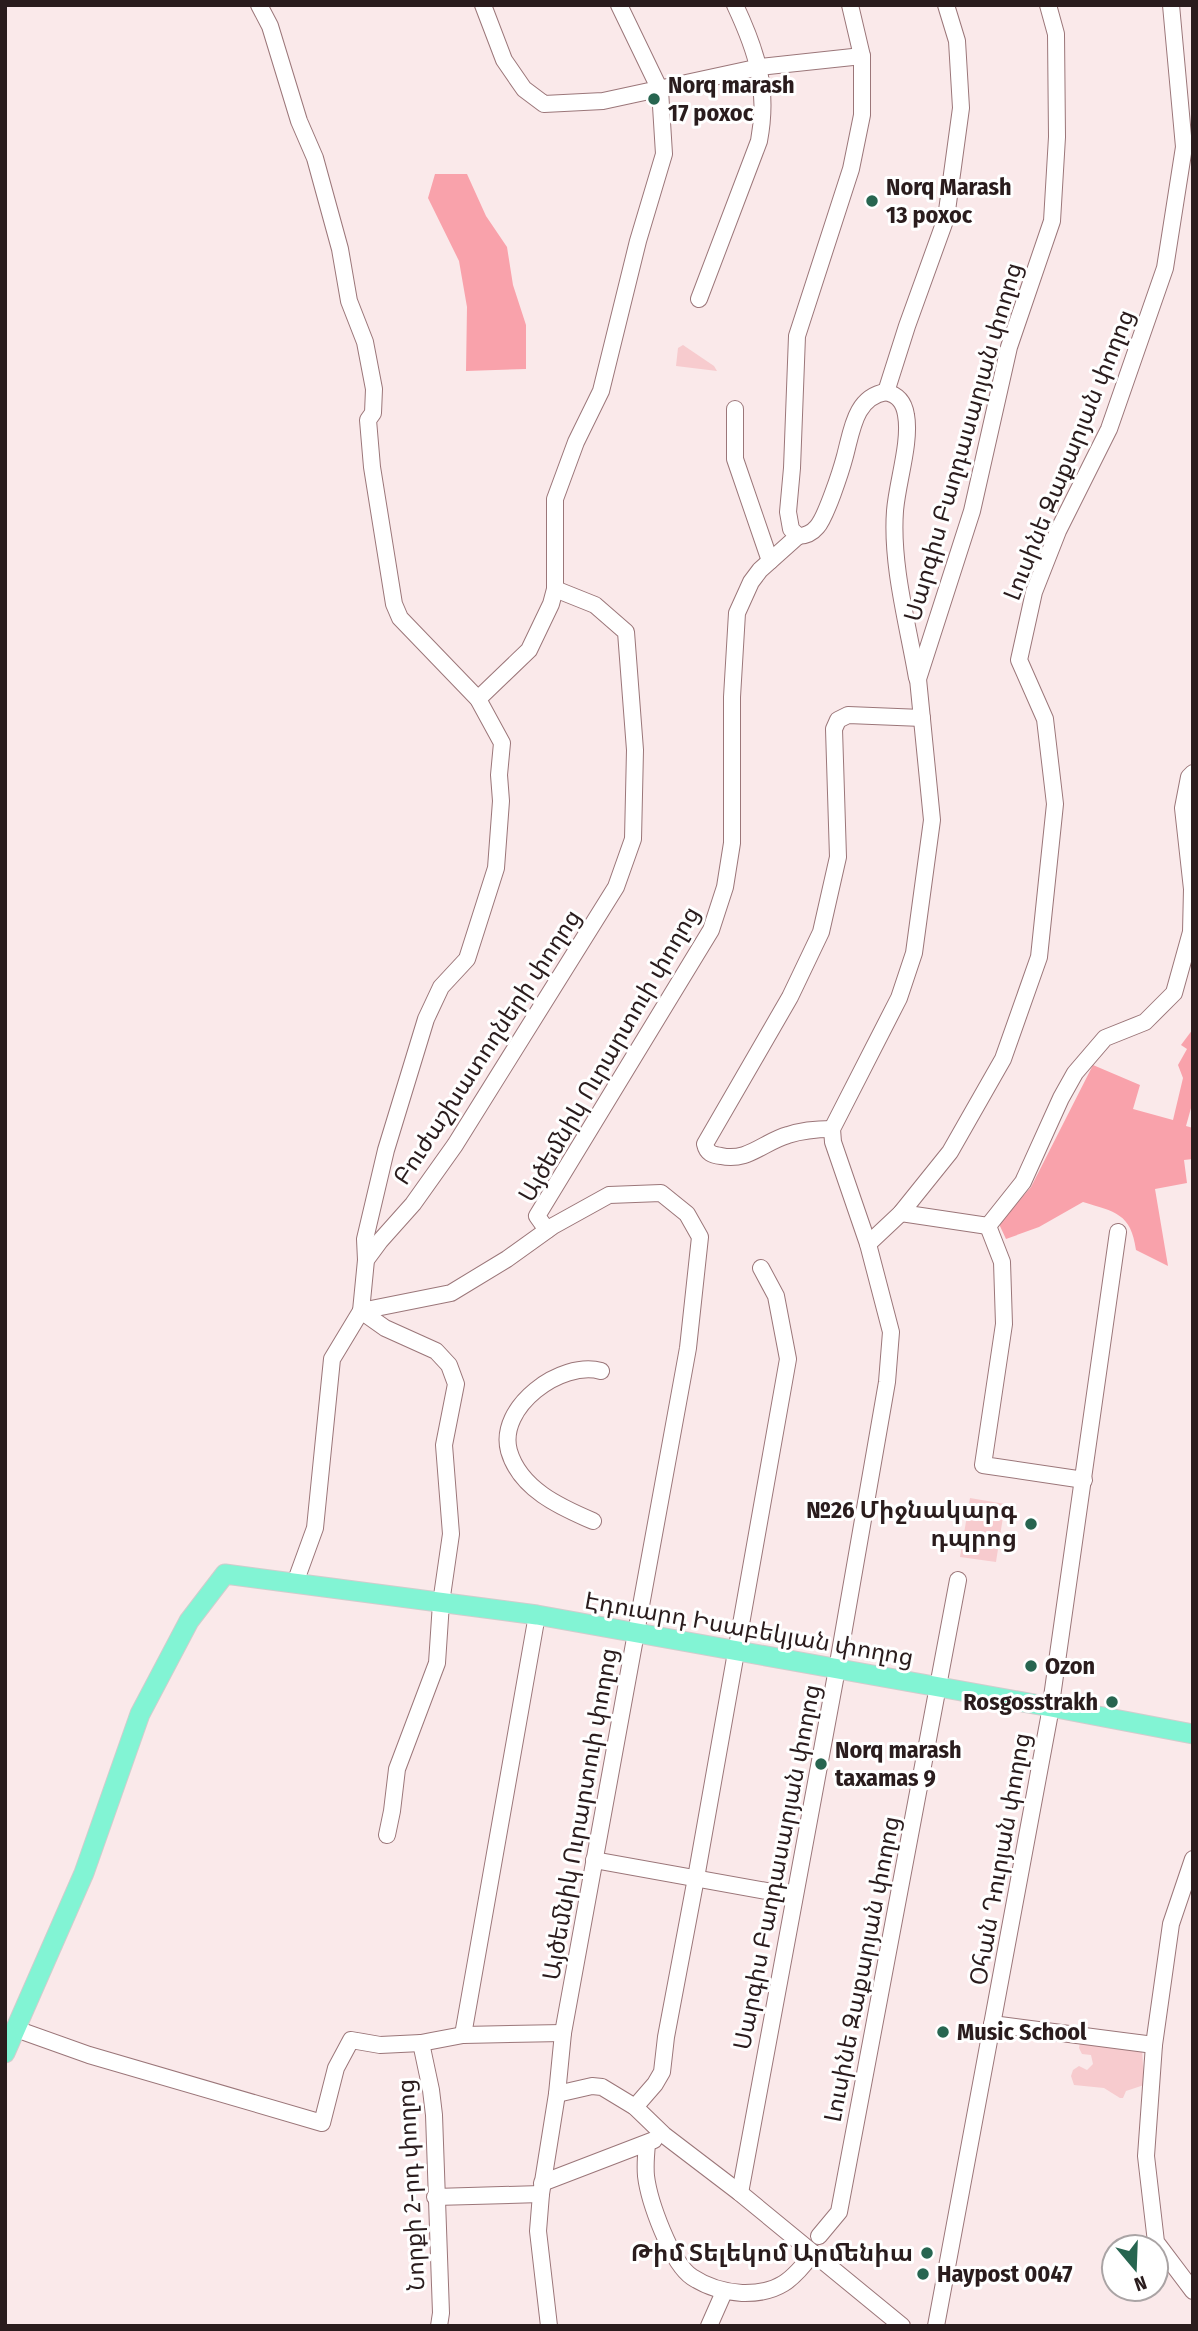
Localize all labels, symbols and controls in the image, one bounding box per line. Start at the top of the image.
place label: Norq marash 17 poxoc [668,71,795,127]
marker: Norq marash 17 poxoc [646,91,662,107]
place label: Norq Marash 13 poxoc [886,173,1012,229]
marker: Norq Marash 13 poxoc [864,193,880,209]
street label: Սարգիս Բաղդասարյան փողոց [898,259,1028,625]
street label: Լուսինե Զաքարյան փողոց [998,306,1140,604]
street label: Այծեմնիկ Ուրարտուի փողոց [513,901,705,1207]
street label: Բուժաշխատողների փողոց [387,904,587,1190]
place label: №26 Միջնակարգ դպրոց [806,1496,1017,1552]
marker: №26 Միջնակարգ դպրոց [1023,1516,1039,1532]
street label: Էդուարդ Իսաբեկյան փողոց [582,1586,916,1672]
street label: Այծեմնիկ Ուրարտուի փողոց [537,1646,623,1982]
place label: Ozon [1045,1652,1095,1680]
marker: Ozon [1023,1658,1039,1674]
street label: Սարգիս Բաղդասարյան փողոց [728,1682,826,2052]
place label: Rosgosstrakh [963,1688,1098,1716]
marker: Rosgosstrakh [1104,1694,1120,1710]
street label: Օհան Դուրյան փողոց [964,1730,1036,1988]
place label: Norq marash taxamas 9 [835,1736,962,1792]
marker: Norq marash taxamas 9 [813,1756,829,1772]
street label: Լուսինե Զաքարյան փողոց [819,1814,905,2124]
place label: Music School [957,2018,1087,2046]
marker: Music School [935,2024,951,2040]
street label: Նորքի 2-րդ փողոց [391,2078,431,2292]
north arrow [1100,2233,1170,2303]
place label: Թիմ Տելեկոմ Արմենիա [631,2239,913,2267]
marker: Թիմ Տելեկոմ Արմենիա [919,2245,935,2261]
place label: Haypost 0047 [937,2260,1073,2288]
marker: Haypost 0047 [915,2266,931,2282]
text: N [1131,2271,1150,2296]

